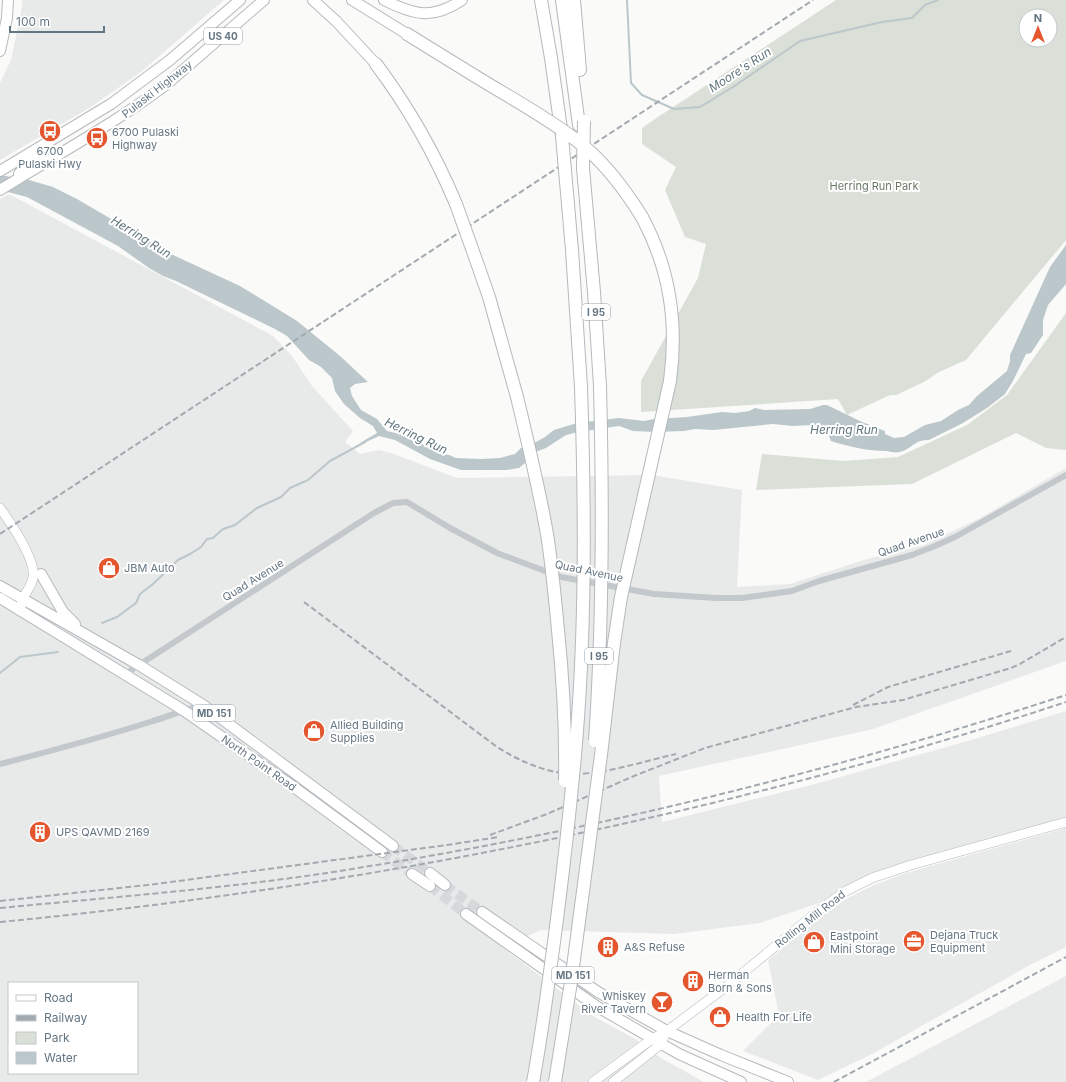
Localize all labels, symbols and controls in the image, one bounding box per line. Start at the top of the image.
scale bar [10,8,104,34]
north arrow [1018,8,1058,48]
text: N [1034,11,1042,25]
text: 100 m [16,14,50,29]
road number: US 40 [204,28,242,44]
water label: Moore's Run [706,44,774,95]
street label: Pulaski Highway [119,57,195,121]
bus stop icon: 6700 Pulaski Hwy [37,118,63,144]
bus stop icon: 6700 Pulaski Highway [84,125,110,151]
place label: 6700 Pulaski Highway [112,125,179,152]
place label: 6700 Pulaski Hwy [18,144,82,171]
park label: Herring Run Park [830,179,918,193]
water label: Herring Run [108,212,174,261]
road number: I 95 [582,304,610,320]
water label: Herring Run [382,414,450,457]
water label: Herring Run [810,422,878,437]
street label: Quad Avenue [876,524,946,560]
shop icon: JBM Auto [96,555,122,581]
street label: Quad Avenue [220,556,286,604]
street label: Quad Avenue [554,557,624,585]
place label: JBM Auto [124,561,175,575]
road number: I 95 [585,648,613,664]
road number: MD 151 [193,705,235,721]
shop icon: Allied Building Supplies [301,718,327,744]
place label: Allied Building Supplies [330,718,404,745]
street label: North Point Road [219,732,299,794]
building icon: UPS QAVMD 2169 [27,819,53,845]
place label: UPS QAVMD 2169 [56,825,150,839]
street label: Rolling Mill Road [772,887,848,951]
office icon: Dejana Truck Equipment [901,928,927,954]
place label: Dejana Truck Equipment [930,928,998,955]
shop icon: Eastpoint Mini Storage [801,929,827,955]
place label: Eastpoint Mini Storage [830,929,895,956]
building icon: A&S Refuse [595,934,621,960]
place label: A&S Refuse [624,940,685,954]
road number: MD 151 [552,967,594,983]
building icon: Herman Born & Sons [680,968,706,994]
place label: Herman Born & Sons [708,968,772,995]
legend [8,982,138,1074]
place label: Whiskey River Tavern [581,989,646,1016]
bar icon: Whiskey River Tavern [649,989,675,1015]
text: Road [44,990,73,1005]
shop icon: Health For Life [707,1004,733,1030]
text: Railway [44,1010,88,1025]
place label: Health For Life [736,1010,812,1024]
text: Park [44,1030,70,1045]
text: Water [44,1050,78,1065]

